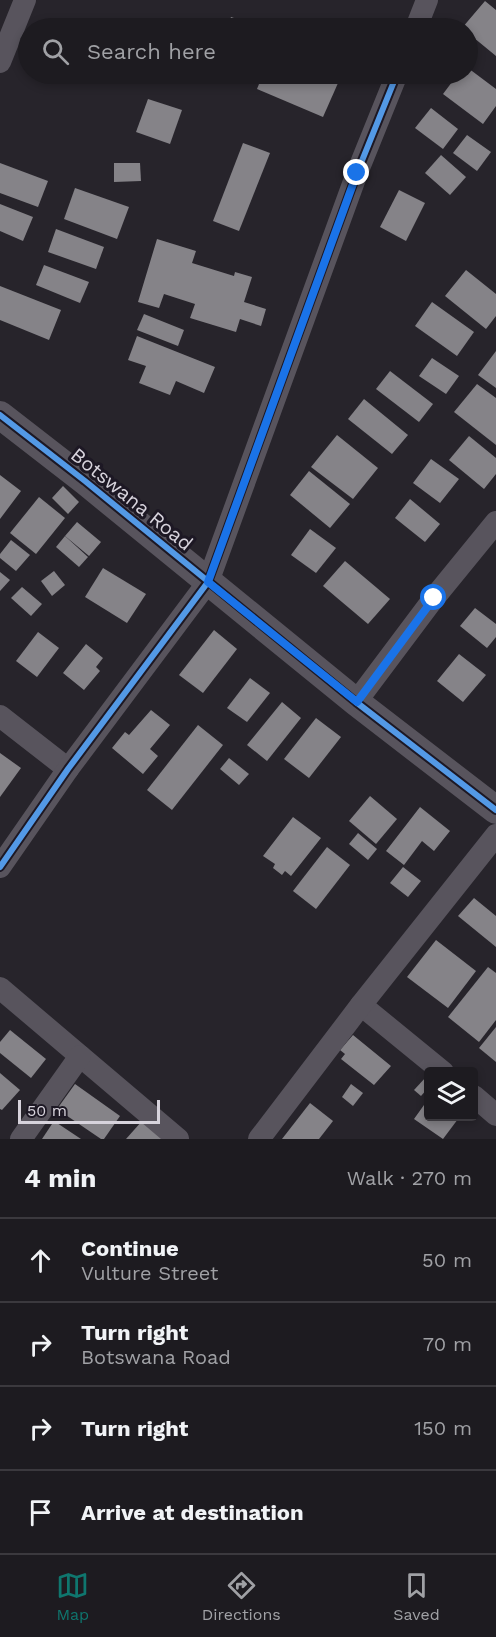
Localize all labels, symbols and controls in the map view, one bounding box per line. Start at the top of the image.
search box [18,18,478,84]
icon: search [39,35,72,68]
text: Search here [87,39,216,64]
route end [343,159,369,185]
street label: Botswana Road [66,443,198,555]
route start [420,584,446,610]
map controls [424,1067,478,1121]
button: layers [424,1067,478,1121]
scale bar [18,1097,160,1124]
text: 50 m [27,1101,67,1120]
text: 4 min [24,1163,96,1193]
text: Walk · 270 m [347,1166,472,1190]
text: Continue [81,1236,179,1261]
icon: ahead [24,1244,57,1277]
text: 50 m [422,1248,472,1272]
text: Vulture Street [81,1261,218,1285]
text: Turn right [81,1320,188,1345]
icon: right [24,1328,57,1361]
text: 70 m [423,1332,472,1356]
text: Botswana Road [81,1345,231,1369]
icon: right [24,1412,57,1445]
text: Turn right [81,1416,188,1441]
text: 150 m [414,1416,472,1440]
icon: arrive [24,1496,57,1529]
text: Arrive at destination [81,1500,304,1525]
tab: Map [56,1569,89,1624]
tab: Directions [202,1569,281,1624]
tab: Saved [393,1569,440,1624]

